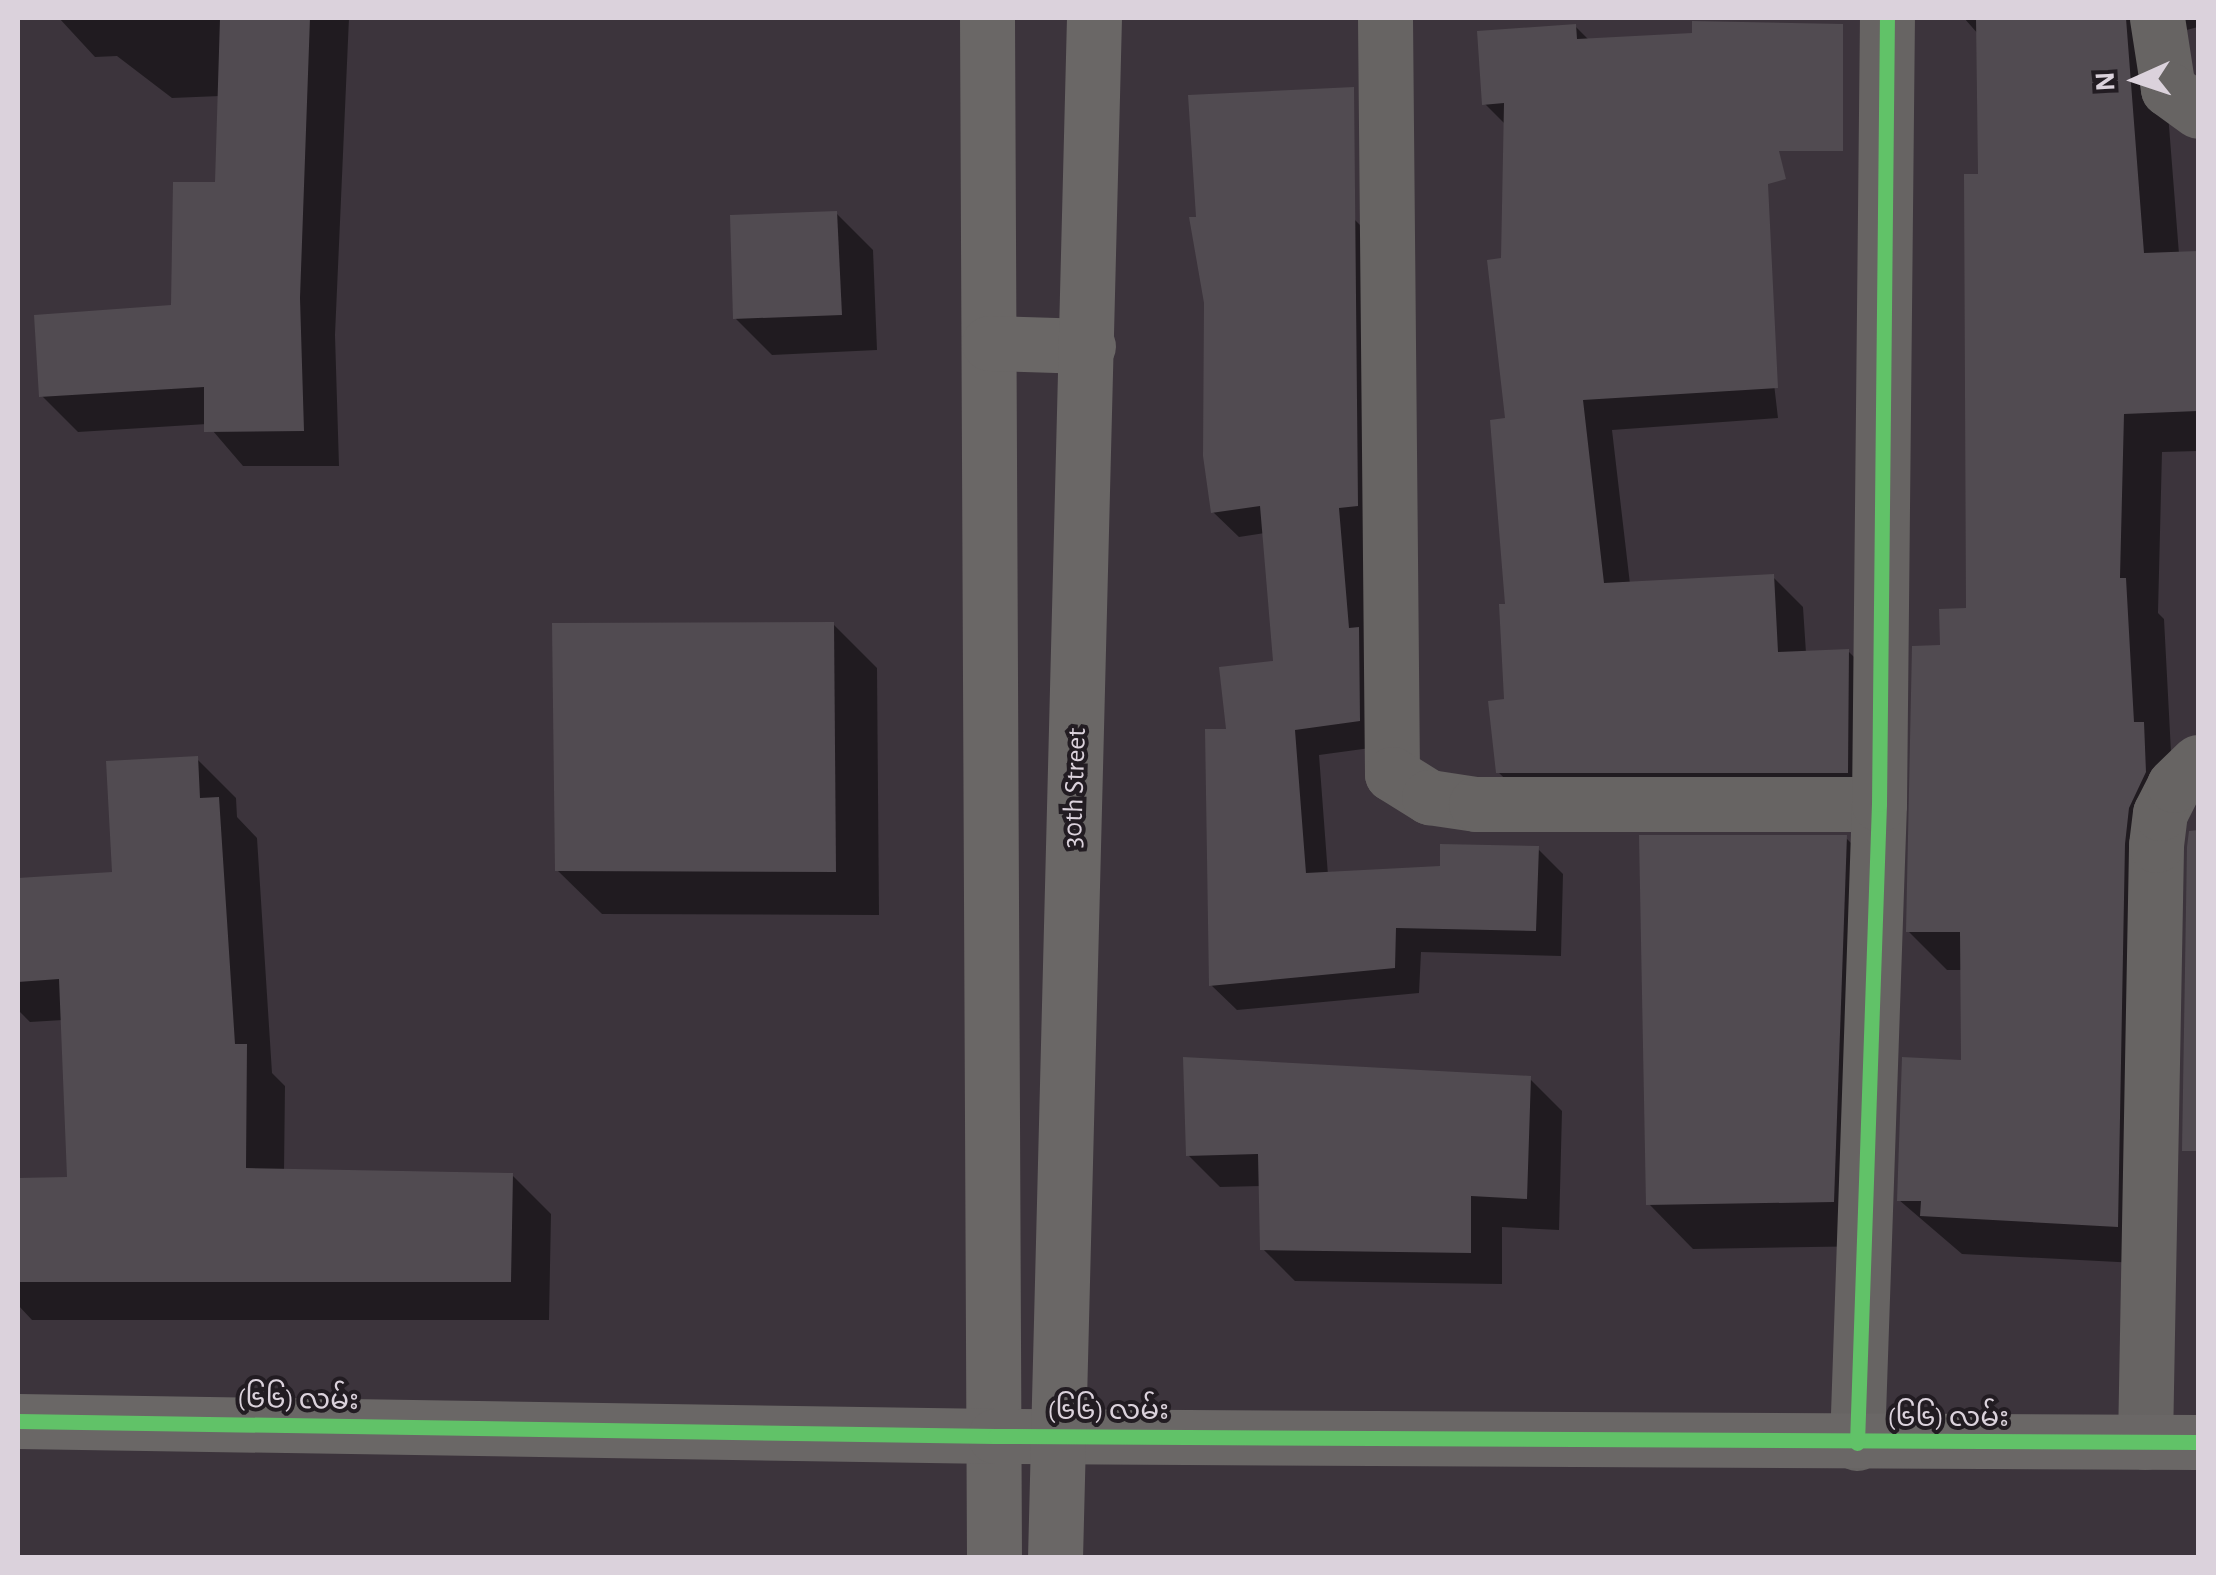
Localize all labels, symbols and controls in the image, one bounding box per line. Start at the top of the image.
north arrow [2086,30,2186,130]
text: N [2092,71,2121,92]
street label: 30th Street [1056,727,1094,849]
street label: (၆၆) လမ်း [237,1382,359,1418]
street label: (၆၆) လမ်း [1047,1394,1169,1428]
street label: (၆၆) လမ်း [1887,1401,2009,1435]

